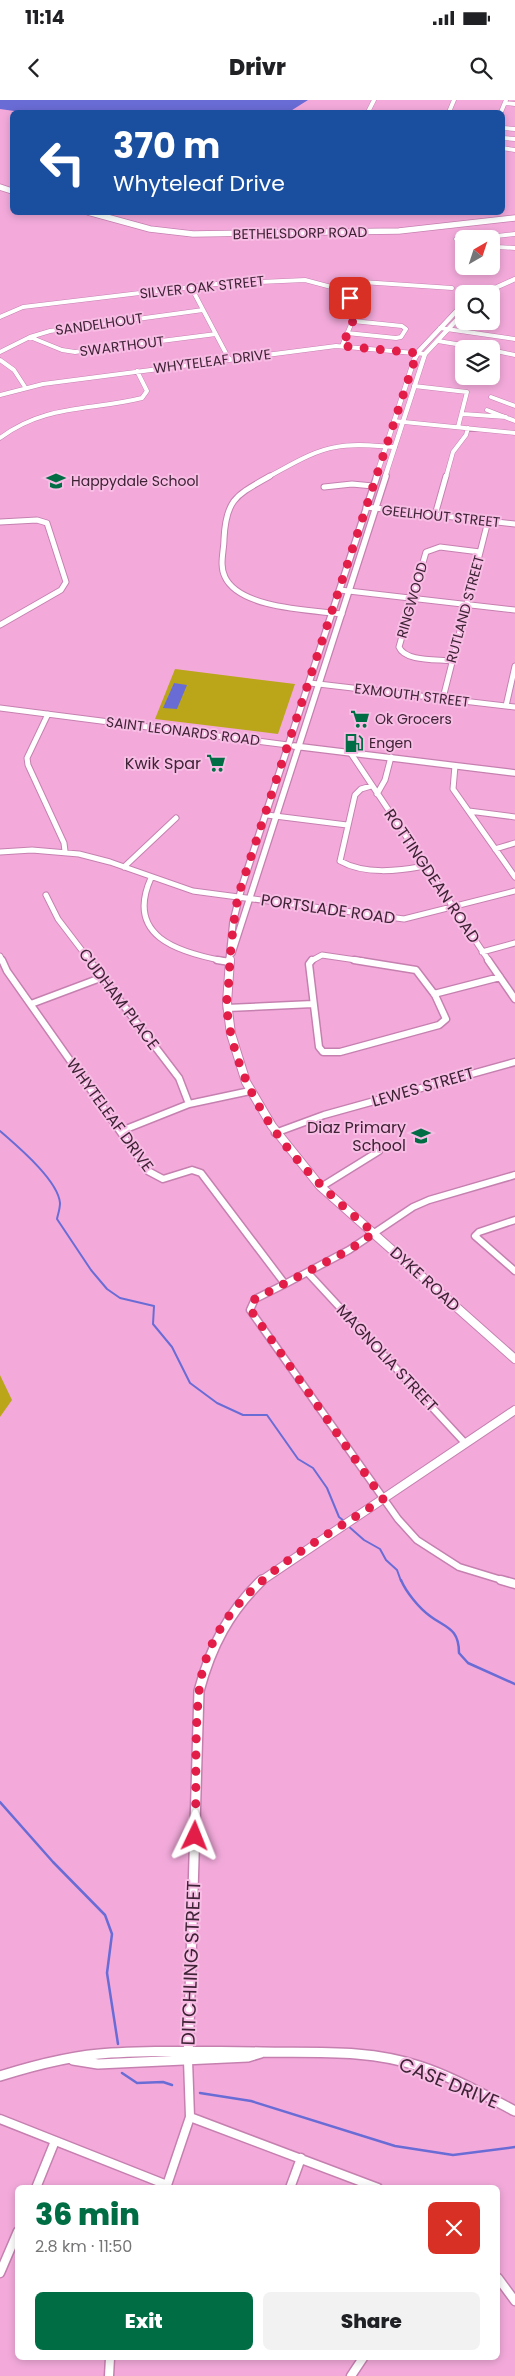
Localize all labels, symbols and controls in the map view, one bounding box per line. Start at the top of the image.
text: 11:14 [25,4,65,31]
text: Drivr [229,52,286,83]
icon: back [20,54,48,82]
icon: search [467,54,495,82]
text: 370 m [113,121,220,170]
icon: left [30,130,95,195]
text: Whyteleaf Drive [113,168,285,199]
street label: BETHELSDORP ROAD [233,222,368,244]
north arrow [455,230,500,275]
map controls [455,230,500,385]
street label: SILVER OAK STREET [139,270,266,304]
pin [329,277,371,319]
icon: arrive [336,284,364,312]
button: search [455,285,500,330]
street label: SANDELHOUT [54,308,145,340]
street label: SWARTHOUT [79,331,166,361]
button: layers [455,340,500,385]
street label: WHYTELEAF DRIVE [152,344,272,378]
school or university icon: Happydale School [45,470,67,492]
place label: Happydale School [71,471,199,491]
street label: GEELHOUT STREET [381,500,502,532]
street label: RUTLAND STREET [441,553,489,665]
street label: RINGWOOD [392,560,432,640]
street label: EXMOUTH STREET [353,678,471,712]
supermarket icon: Ok Grocers [349,708,371,730]
place label: Ok Grocers [375,709,452,729]
street label: SAINT LEONARDS ROAD [105,712,261,750]
fuel station icon: Engen [343,732,365,754]
place label: Engen [369,733,412,753]
place label: Kwik Spar [125,752,201,775]
supermarket icon: Kwik Spar [205,752,227,774]
street label: ROTTINGDEAN ROAD [378,804,486,948]
street label: PORTSLADE ROAD [259,888,397,930]
street label: CUDHAM PLACE [73,943,165,1055]
street label: WHYTELEAF DRIVE [61,1054,159,1176]
street label: LEWES STREET [369,1061,477,1113]
place label: Diaz Primary School [307,1116,406,1157]
school or university icon: Diaz Primary School [410,1125,432,1147]
street label: DYKE ROAD [385,1241,465,1317]
street label: MAGNOLIA STREET [331,1299,443,1417]
position arrow [168,1809,220,1861]
street label: DITCHLING STREET [175,1880,207,2046]
street label: CASE DRIVE [395,2051,503,2115]
text: 36 min [35,2193,140,2236]
button: close [428,2202,480,2254]
text: 2.8 km · 11:50 [35,2235,132,2258]
button: Exit [35,2292,253,2350]
button: Share [263,2292,480,2350]

